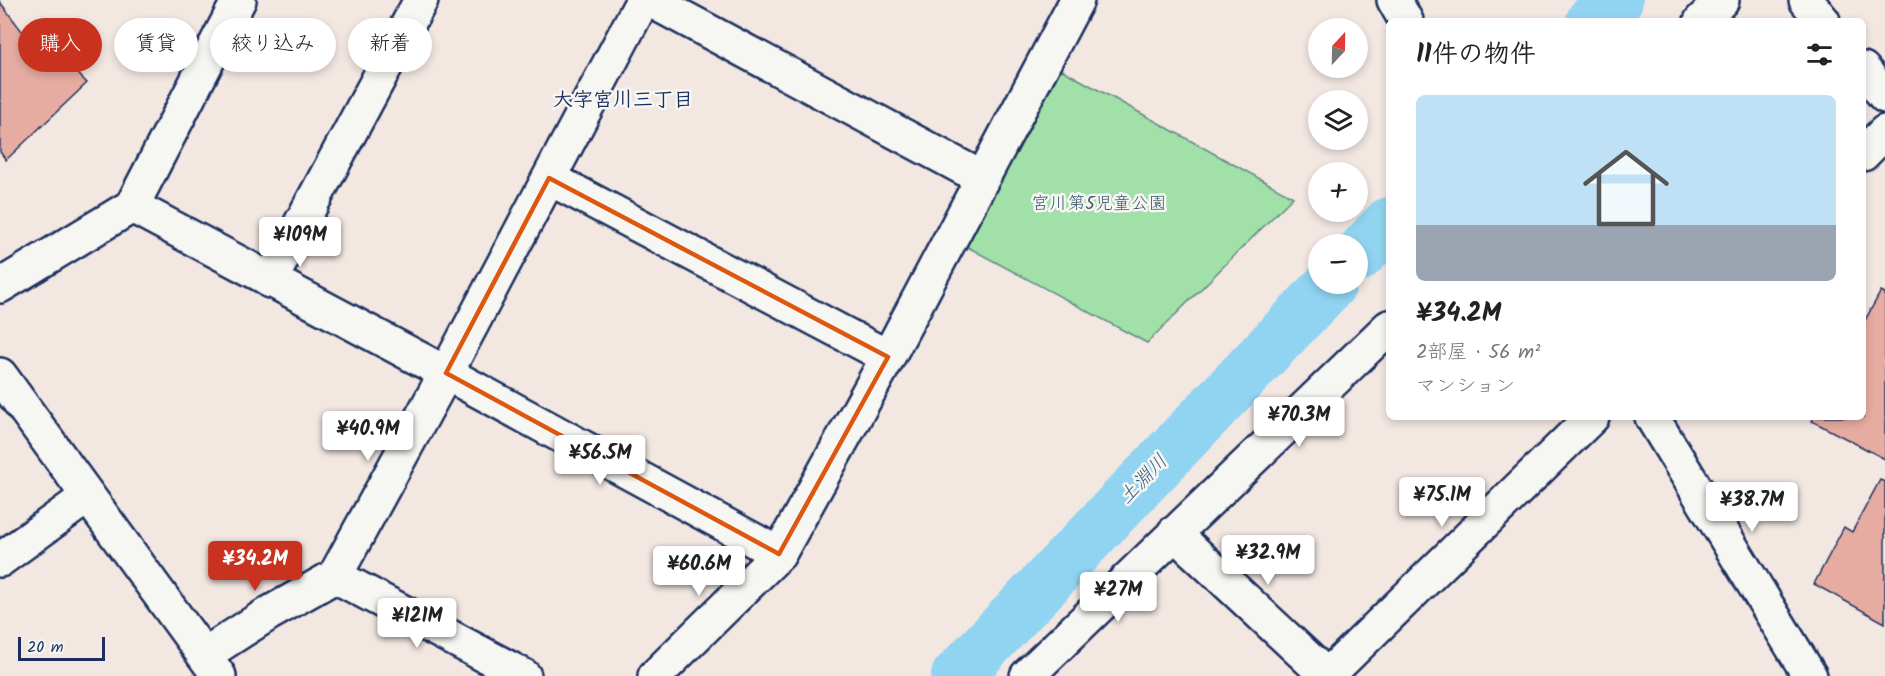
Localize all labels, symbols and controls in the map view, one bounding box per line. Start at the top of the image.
chip: 購入 [18,18,102,72]
chip: 賃貸 [114,18,198,72]
chip: 絞り込み [210,18,336,72]
chip: 新着 [348,18,432,72]
north arrow [1308,18,1368,78]
map controls [1308,18,1368,294]
text: 11件の物件 [1416,34,1536,76]
icon: filters [1803,38,1836,71]
district label: 大字宮川三丁目 [553,85,693,117]
button: layers [1308,90,1368,150]
icon: home [1572,134,1680,242]
button: + [1308,162,1368,222]
park label: 宮川第5児童公園 [1031,190,1167,219]
pin: ¥109M [258,217,342,268]
text: ¥109M [273,220,327,252]
button: − [1308,234,1368,294]
text: ¥34.2M [1416,293,1501,335]
text: 2部屋 · 56 m² [1416,337,1540,369]
text: マンション [1416,371,1515,403]
pin: ¥70.3M [1250,397,1348,448]
text: ¥70.3M [1268,400,1330,432]
pin: ¥40.9M [319,411,417,462]
text: ¥40.9M [336,414,400,446]
pin: ¥56.5M [551,435,649,486]
text: ¥56.5M [568,438,632,470]
water label: 土淵川 [1112,447,1176,513]
pin: ¥75.1M [1393,477,1491,528]
text: ¥75.1M [1413,480,1471,512]
pin: ¥38.7M [1703,482,1801,533]
text: ¥38.7M [1720,485,1784,517]
pin: ¥32.9M [1219,535,1317,586]
text: ¥32.9M [1236,538,1300,570]
pin: ¥34.2M [206,541,304,592]
text: ¥34.2M [222,544,288,576]
pin: ¥60.6M [650,546,748,597]
text: ¥60.6M [667,549,731,581]
pin: ¥27M [1082,572,1154,623]
text: ¥27M [1094,575,1142,607]
pin: ¥121M [375,598,459,649]
text: ¥121M [391,601,443,633]
scale bar [18,634,105,662]
text: 20 m [27,635,63,660]

